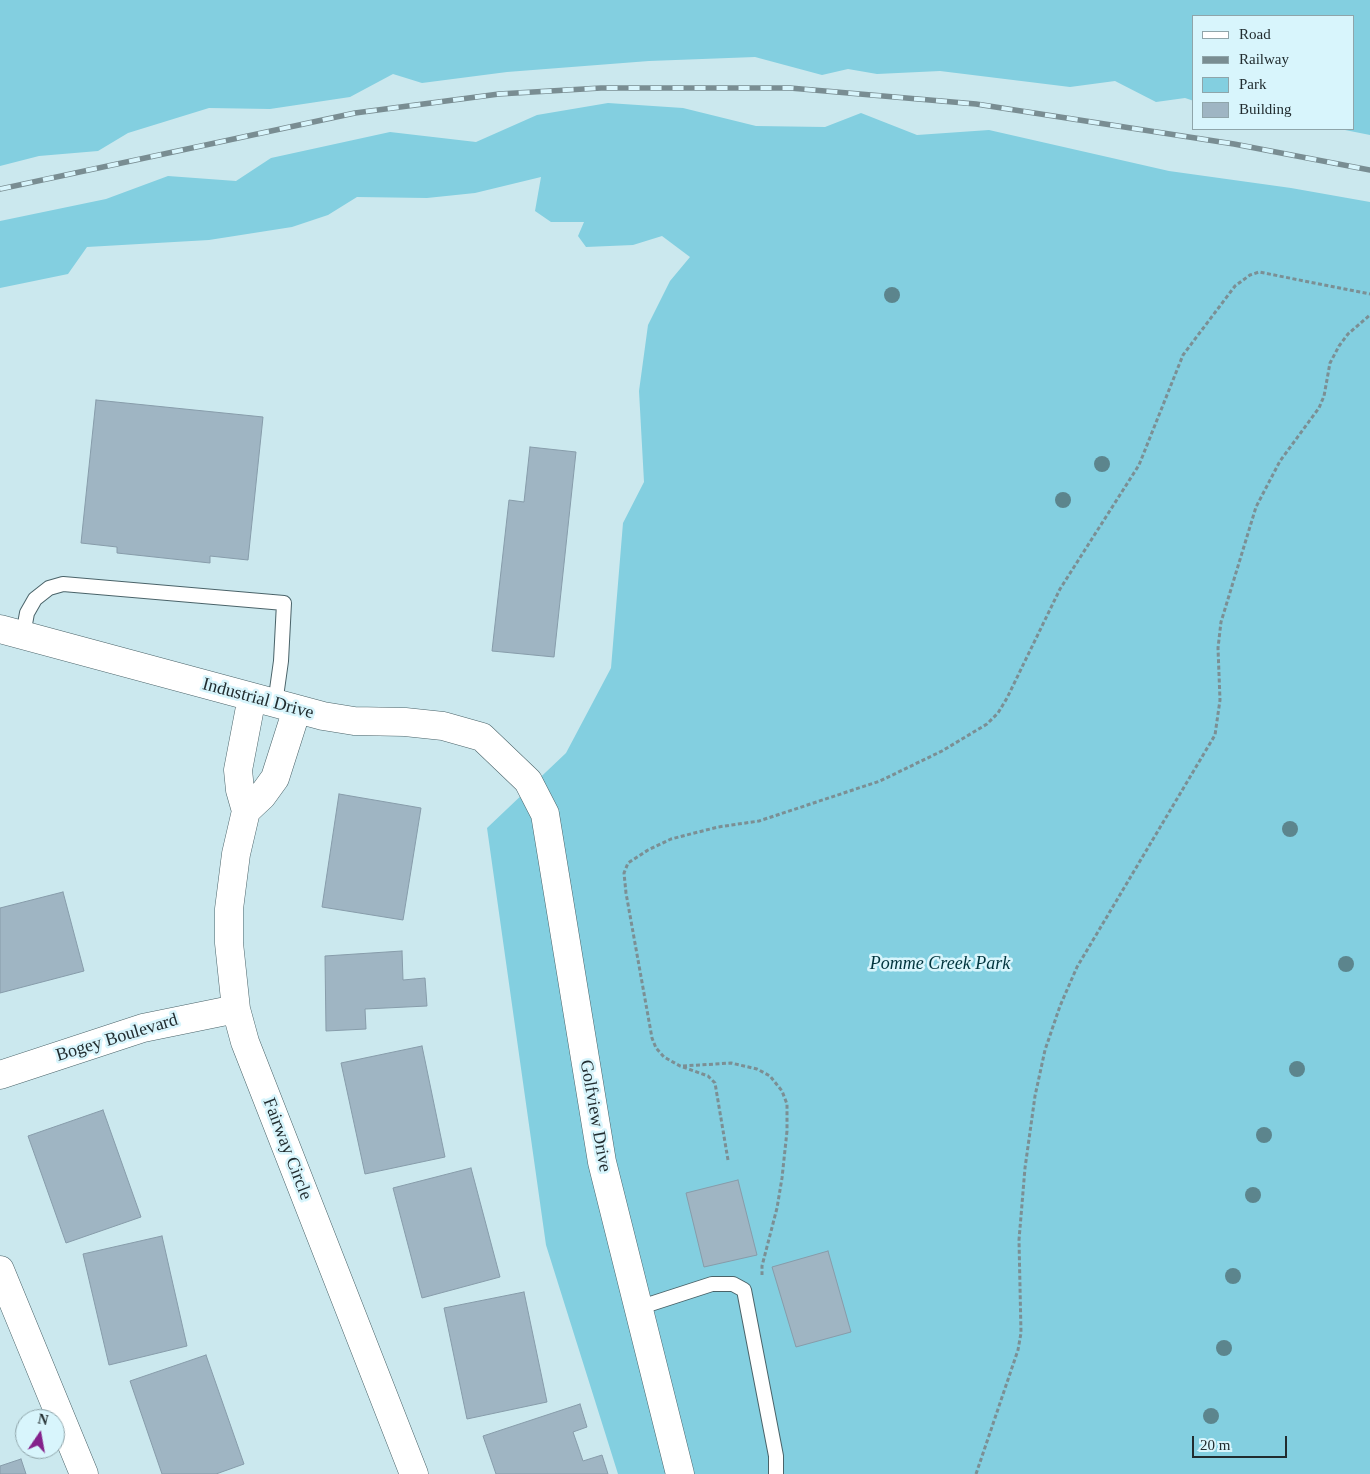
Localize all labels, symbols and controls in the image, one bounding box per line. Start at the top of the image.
legend [1192,15,1355,130]
text: Road [1239,26,1271,42]
text: Railway [1239,51,1289,67]
text: Park [1239,76,1267,92]
text: Building [1239,101,1292,117]
street label: Industrial Drive [200,674,316,724]
park label: Pomme Creek Park [870,953,1010,975]
street label: Bogey Boulevard [53,1009,181,1067]
street label: Golfview Drive [575,1058,615,1174]
street label: Fairway Circle [258,1095,316,1203]
north arrow [15,1409,65,1459]
text: N [37,1411,50,1428]
scale bar [1195,1426,1290,1458]
text: 20 m [1200,1437,1230,1453]

